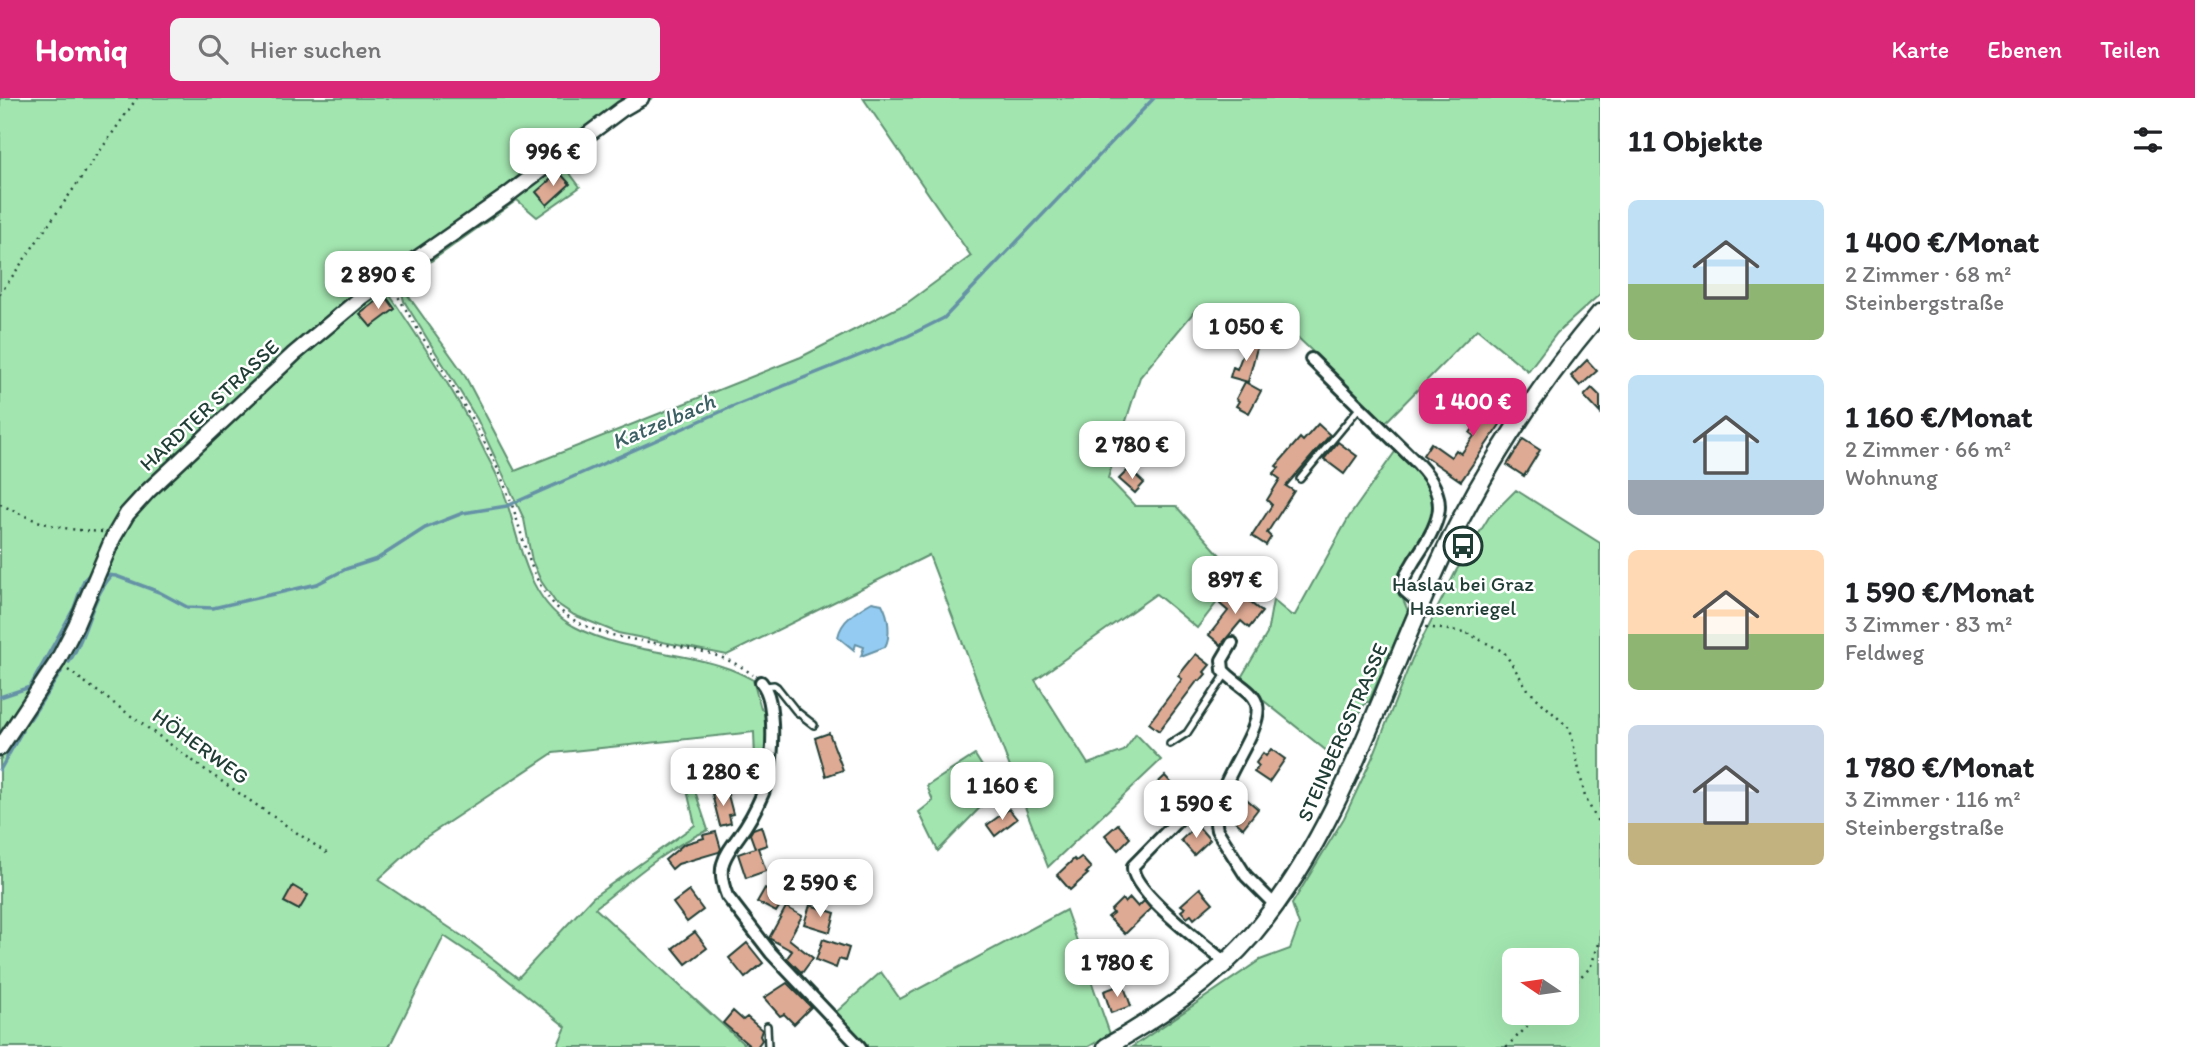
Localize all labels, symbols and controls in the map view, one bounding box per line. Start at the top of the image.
search box [170,18,660,81]
text: Homiq [35,30,128,69]
icon: search [194,30,232,68]
text: Hier suchen [250,33,381,65]
text: Karte [1891,35,1949,64]
text: Ebenen [1987,35,2062,64]
text: Teilen [2100,35,2160,64]
icon: filters [2129,121,2167,159]
text: 11 Objekte [1628,122,1763,159]
pin: 996 € [504,129,602,188]
text: 996 € [526,137,580,165]
text: 1 400 €/Monat [1845,223,2039,260]
icon: home [1684,228,1768,312]
pin: 2 890 € [313,252,443,311]
text: 2 890 € [341,260,415,288]
text: 2 Zimmer · 68 m² [1845,260,2012,288]
text: Steinbergstraße [1845,288,2004,316]
pin: 1 050 € [1181,303,1311,363]
text: 1 050 € [1209,312,1283,340]
street label: HARDTER STRASSE [134,334,284,476]
pin: 1 400 € [1408,378,1538,438]
water label: Katzelbach [607,386,720,455]
text: 1 400 € [1435,387,1511,415]
text: 1 160 €/Monat [1845,398,2032,435]
icon: home [1684,403,1768,487]
pin: 2 780 € [1067,422,1197,481]
text: 2 780 € [1095,430,1169,458]
text: 2 Zimmer · 66 m² [1845,435,2011,463]
text: Wohnung [1845,463,1938,491]
bus stop icon: Haslau bei Graz Hasenriegel [1442,525,1484,567]
pin: 897 € [1186,556,1284,616]
text: 897 € [1208,565,1262,593]
place label: Haslau bei Graz Hasenriegel [1392,571,1534,620]
text: 1 590 €/Monat [1845,573,2034,610]
icon: home [1684,578,1768,662]
text: 3 Zimmer · 83 m² [1845,610,2012,638]
text: Feldweg [1845,638,1924,666]
street label: STEINBERGSTRASSE [1291,639,1393,825]
street label: HÖHERWEG [148,703,254,789]
pin: 1 280 € [658,748,788,808]
text: 1 780 €/Monat [1845,748,2034,785]
icon: home [1684,753,1768,837]
text: 1 280 € [686,757,760,785]
pin: 1 160 € [937,762,1067,822]
text: 1 160 € [966,771,1038,799]
pin: 1 590 € [1131,780,1261,840]
text: 3 Zimmer · 116 m² [1845,785,2021,813]
text: 1 590 € [1160,789,1232,817]
text: Steinbergstraße [1845,813,2004,841]
pin: 2 590 € [755,860,885,919]
text: 2 590 € [783,868,857,896]
pin: 1 780 € [1052,940,1182,999]
text: 1 780 € [1081,948,1153,976]
north arrow [1502,948,1578,1026]
map controls [1502,948,1579,1025]

